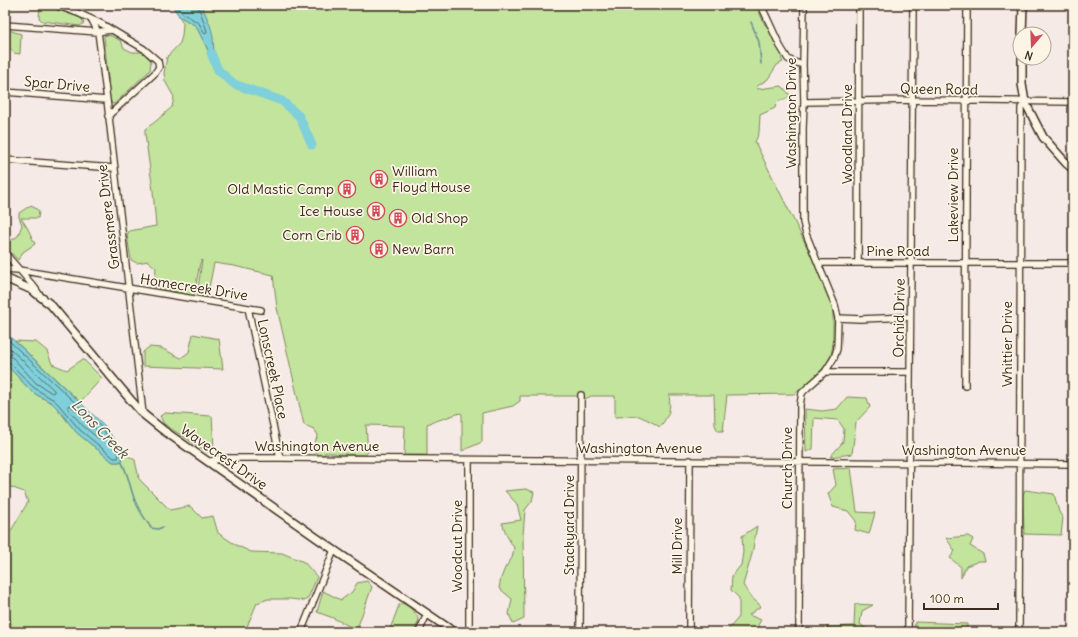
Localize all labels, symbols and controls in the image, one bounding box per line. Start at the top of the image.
north arrow [1012,26,1052,66]
text: N [1023,48,1035,63]
street label: Washington Drive [782,58,800,168]
street label: Spar Drive [23,72,91,96]
street label: Queen Road [900,79,978,99]
street label: Woodland Drive [838,84,856,184]
street label: Lakeview Drive [944,147,962,243]
place label: William Floyd House [392,162,470,196]
street label: Grassmere Drive [93,164,123,270]
building icon: William Floyd House [369,169,389,189]
building icon: Old Mastic Camp [337,179,357,199]
place label: Old Mastic Camp [227,180,334,198]
building icon: Ice House [366,201,386,221]
place label: Ice House [299,202,363,220]
building icon: Old Shop [388,208,408,228]
place label: Old Shop [411,209,468,227]
building icon: Corn Crib [345,225,365,245]
place label: Corn Crib [282,226,342,244]
building icon: New Barn [369,239,389,259]
place label: New Barn [392,240,454,258]
street label: Pine Road [866,242,930,260]
street label: Homecreek Drive [139,270,249,304]
street label: Orchid Drive [889,278,909,358]
street label: Whittier Drive [998,301,1016,387]
street label: Lonscreek Place [254,317,292,421]
water label: Lons Creek [68,395,134,463]
street label: Wavecrest Drive [177,420,271,494]
street label: Church Drive [778,427,796,509]
street label: Washington Avenue [255,437,379,455]
street label: Washington Avenue [578,439,702,457]
street label: Washington Avenue [902,441,1026,459]
street label: Stackyard Drive [560,475,578,575]
street label: Woodcut Drive [448,500,466,592]
street label: Mill Drive [668,517,686,575]
scale bar [924,585,998,611]
text: 100 m [930,591,964,606]

